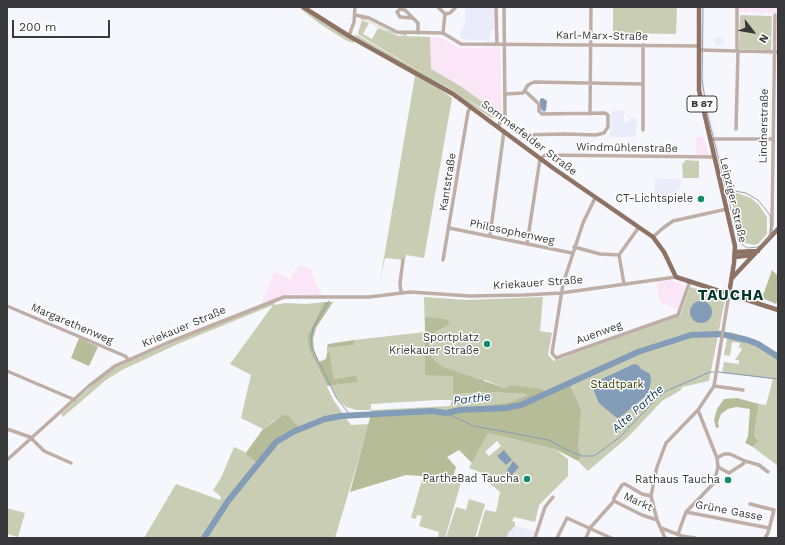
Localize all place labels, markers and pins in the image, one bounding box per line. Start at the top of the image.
place label: CT-Lichtspiele [616,192,693,206]
marker: CT-Lichtspiele [696,194,706,204]
place label: Sportplatz Kriekauer Straße [389,331,479,357]
marker: Sportplatz Kriekauer Straße [482,339,492,349]
place label: PartheBad Taucha [422,472,519,486]
place label: Rathaus Taucha [635,473,720,487]
marker: PartheBad Taucha [522,474,532,484]
marker: Rathaus Taucha [723,475,733,485]

